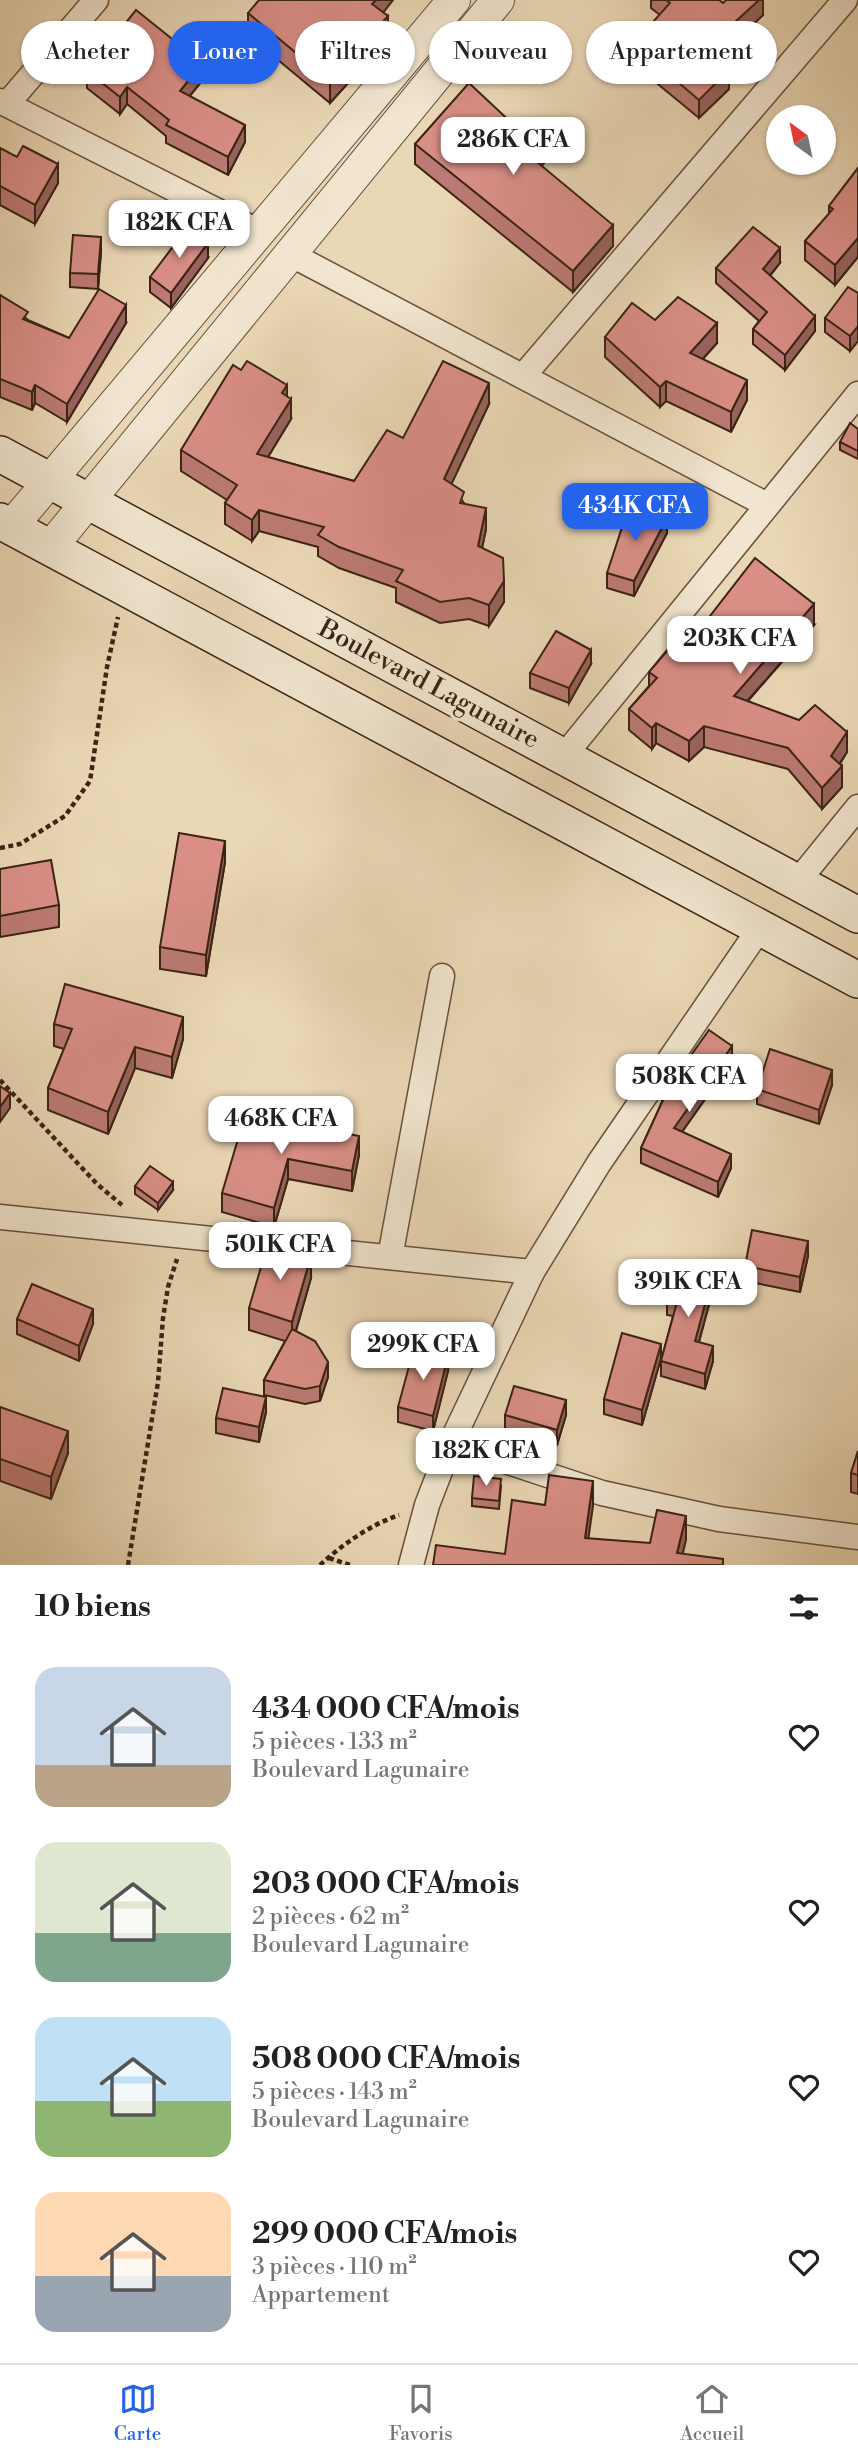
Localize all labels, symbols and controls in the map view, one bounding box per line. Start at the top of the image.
chip: Acheter [21,21,154,84]
chip: Louer [168,21,281,84]
chip: Filtres [295,21,415,84]
chip: Nouveau [429,21,572,84]
chip: Appartement [586,21,777,84]
north arrow [766,105,836,175]
map controls [766,105,836,175]
pin: 286K CFA [441,118,585,177]
text: 286K CFA [457,126,569,154]
pin: 182K CFA [107,201,251,260]
text: 182K CFA [125,209,233,237]
pin: 434K CFA [563,484,707,543]
text: 434K CFA [578,492,692,520]
street label: Boulevard Lagunaire [312,612,545,756]
pin: 203K CFA [668,616,812,676]
text: 203K CFA [683,625,797,653]
pin: 508K CFA [617,1054,761,1114]
text: 508K CFA [632,1063,746,1091]
pin: 468K CFA [209,1096,353,1156]
text: 468K CFA [224,1105,338,1133]
pin: 501K CFA [208,1222,352,1282]
text: 501K CFA [225,1231,335,1259]
pin: 391K CFA [616,1260,760,1319]
text: 391K CFA [634,1268,742,1296]
pin: 299K CFA [351,1322,495,1382]
text: 299K CFA [367,1331,479,1359]
pin: 182K CFA [414,1428,558,1488]
text: 182K CFA [432,1437,540,1465]
text: 10 biens [35,1588,151,1626]
icon: filters [785,1588,823,1626]
text: 434 000 CFA/mois [252,1690,520,1728]
icon: home [91,1695,175,1779]
icon: heart [785,1718,823,1756]
text: 5 pièces · 133 m² [252,1728,417,1756]
text: Boulevard Lagunaire [252,1756,469,1784]
text: 203 000 CFA/mois [252,1865,519,1903]
icon: home [91,1870,175,1954]
icon: heart [785,1893,823,1931]
text: 2 pièces · 62 m² [252,1903,409,1931]
text: Boulevard Lagunaire [252,1931,469,1959]
text: 508 000 CFA/mois [252,2040,520,2078]
icon: home [91,2045,175,2129]
icon: heart [785,2068,823,2106]
text: 5 pièces · 143 m² [252,2078,417,2106]
text: Boulevard Lagunaire [252,2106,469,2134]
text: 299 000 CFA/mois [252,2215,517,2253]
icon: home [91,2220,175,2304]
icon: heart [785,2243,823,2281]
text: 3 pièces · 110 m² [252,2253,417,2281]
text: Appartement [252,2281,390,2309]
tab: Carte [114,2380,161,2446]
tab: Favoris [389,2380,453,2446]
tab: Accueil [680,2380,744,2446]

